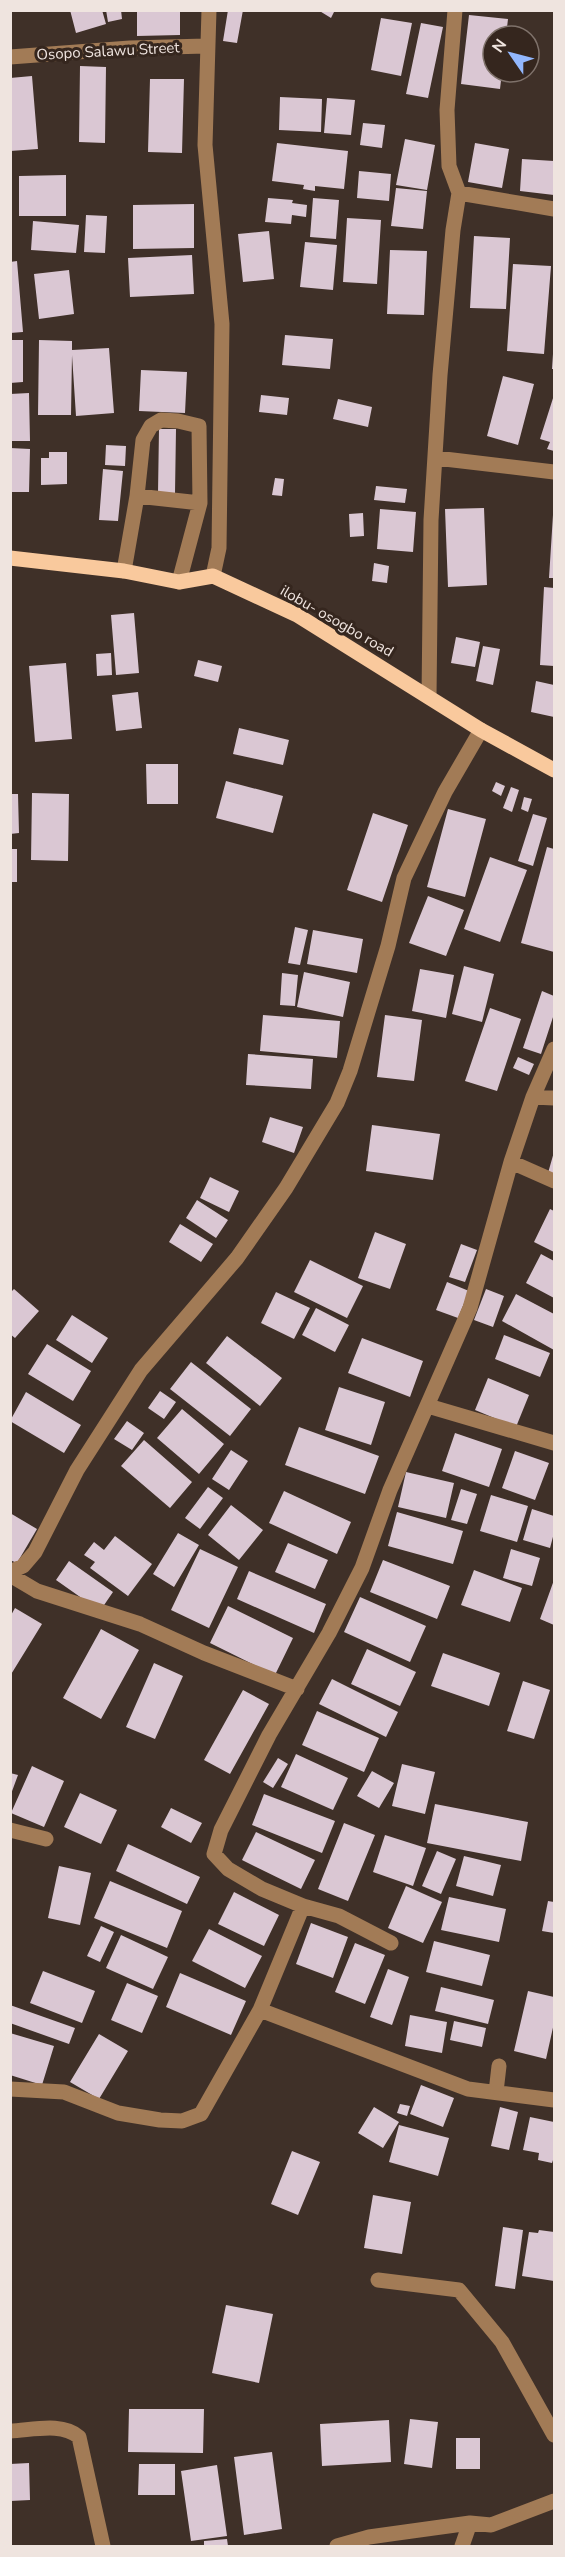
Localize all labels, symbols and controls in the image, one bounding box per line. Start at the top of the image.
north arrow [481,24,541,84]
text: N [487,35,512,57]
street label: Osopo Salawu Street [36,37,181,65]
street label: ilobu- osogbo road [277,580,397,662]

